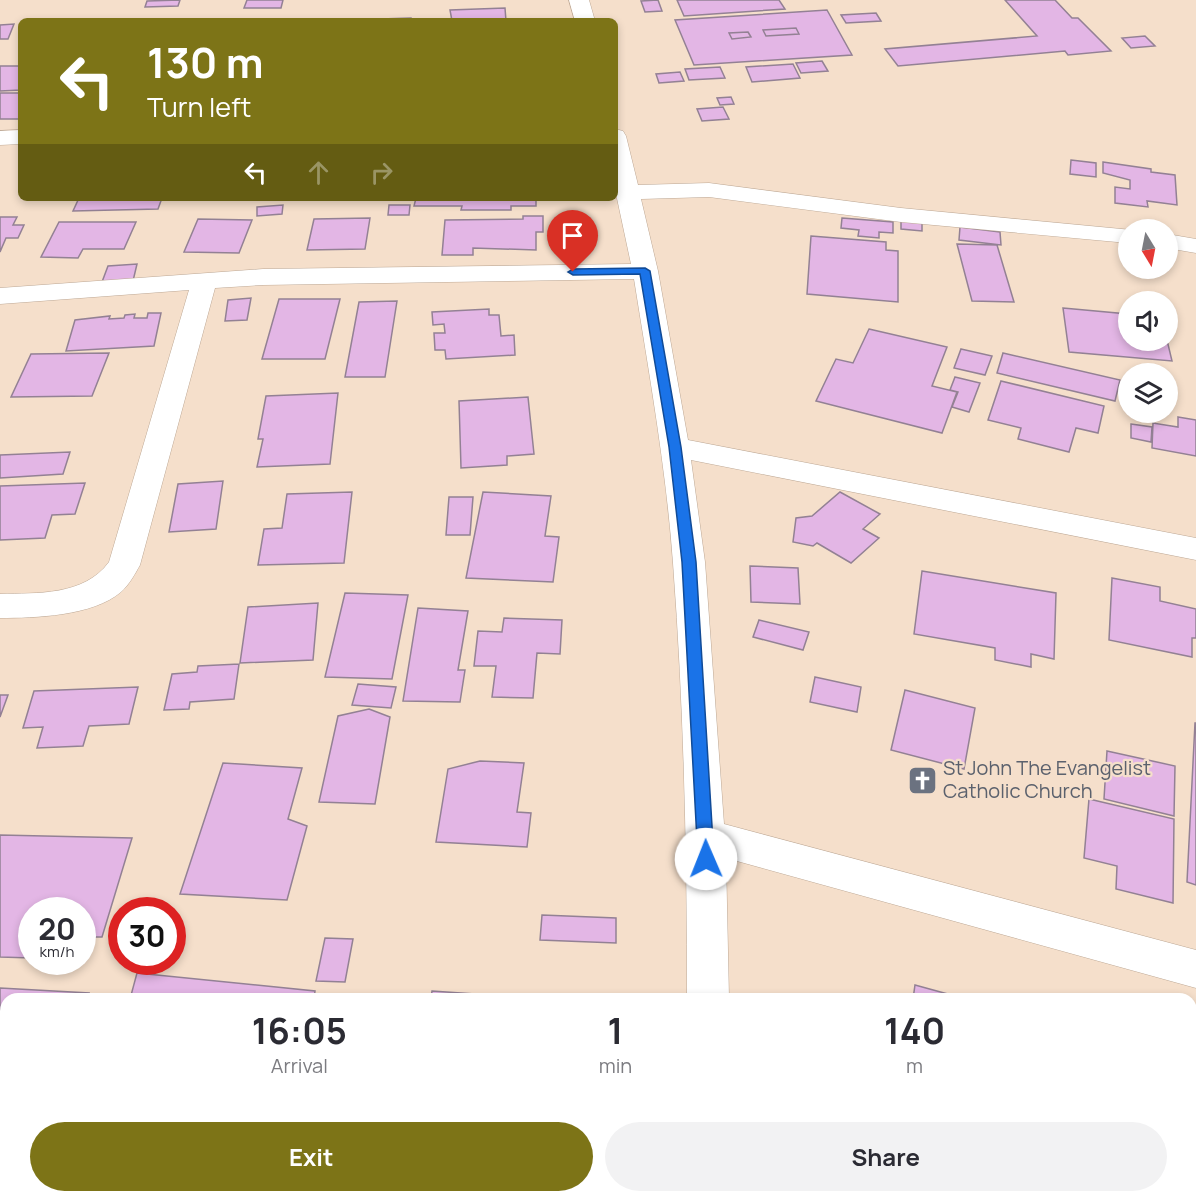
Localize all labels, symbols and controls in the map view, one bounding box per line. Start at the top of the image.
text: 130 m [147,33,264,91]
icon: left [48,42,126,120]
text: Turn left [147,88,251,125]
icon: left [239,156,272,189]
icon: ahead [302,156,335,189]
icon: right [365,156,398,189]
pin [547,210,598,272]
icon: arrive [556,219,589,252]
north arrow [1118,219,1178,279]
map controls [1118,219,1178,423]
button: sound [1118,291,1178,351]
button: layers [1118,363,1178,423]
place label: St John The Evangelist Catholic Church [943,754,1151,804]
church icon: St John The Evangelist Catholic Church [906,764,938,796]
position arrow [674,827,738,891]
speed limit sign: 30 [108,897,186,975]
text: 20 [38,908,76,949]
text: km/h [40,941,74,962]
text: 16:05 [252,1006,347,1055]
text: 1 [608,1006,623,1055]
text: 140 [884,1006,945,1055]
text: Arrival [271,1052,328,1079]
text: min [599,1052,632,1079]
text: m [906,1052,923,1079]
button: Exit [30,1122,593,1191]
button: Share [605,1122,1167,1191]

